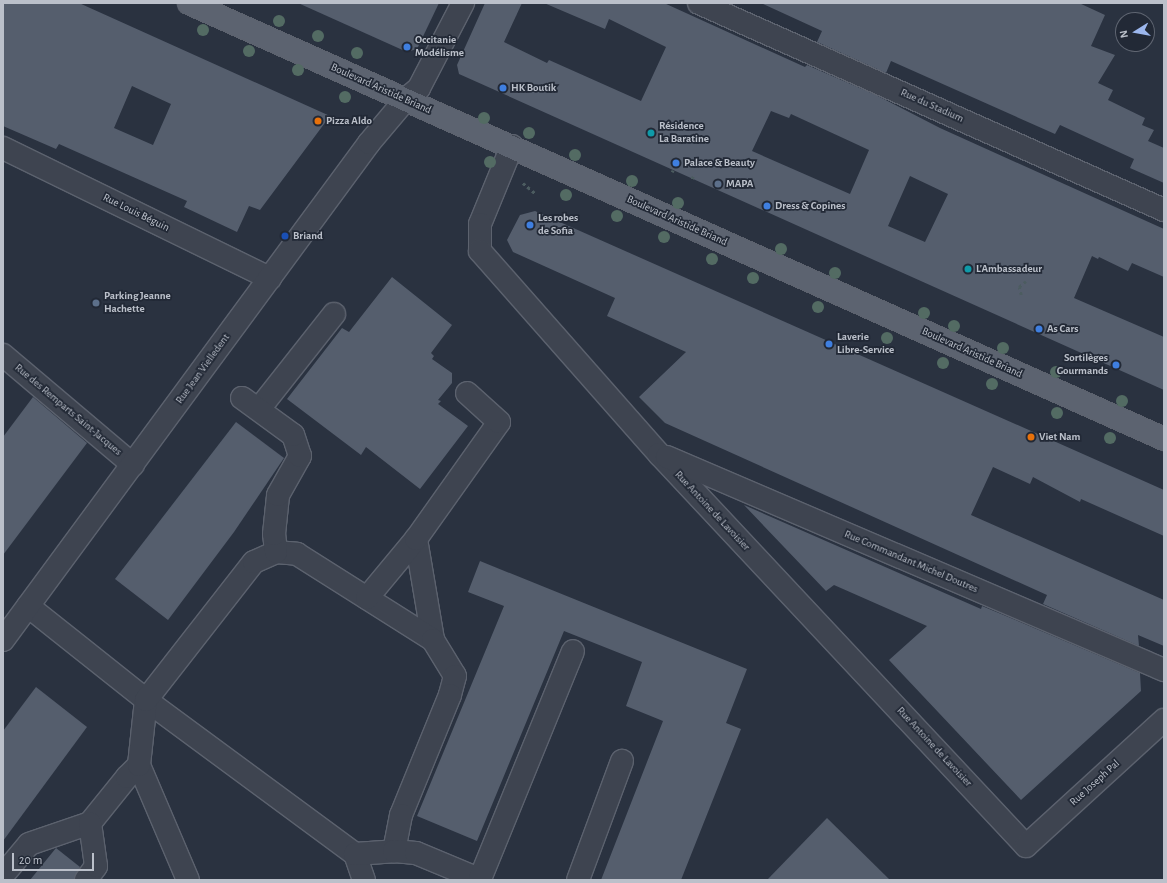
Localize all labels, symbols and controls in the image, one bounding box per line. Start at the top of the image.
north arrow [1115,12,1155,52]
text: N [1118,29,1130,39]
place label: Occitanie Modélisme [415,34,464,60]
marker: Occitanie Modélisme [402,42,412,52]
street label: Boulevard Aristide Briand [329,61,433,117]
place label: HK Boutik [511,81,556,95]
marker: HK Boutik [498,83,508,93]
street label: Rue du Stadium [898,86,966,126]
place label: Pizza Aldo [326,114,372,128]
marker: Pizza Aldo [313,116,323,126]
place label: Résidence La Baratine [659,120,709,146]
marker: Résidence La Baratine [646,128,656,138]
place label: Palace & Beauty [684,156,755,170]
marker: Palace & Beauty [671,158,681,168]
place label: MAPA [726,177,753,191]
marker: MAPA [713,179,723,189]
street label: Rue Louis Béguin [101,191,171,235]
street label: Boulevard Aristide Briand [625,193,729,249]
place label: Dress & Copines [775,199,846,213]
marker: Dress & Copines [762,201,772,211]
place label: Les robes de Sofia [538,212,578,238]
marker: Les robes de Sofia [525,220,535,230]
place label: Briand [293,229,323,243]
marker: Briand [280,231,290,241]
place label: L'Ambassadeur [976,262,1042,276]
marker: L'Ambassadeur [963,264,973,274]
place label: Parking Jeanne Hachette [104,290,171,316]
marker: Parking Jeanne Hachette [91,298,101,308]
place label: As Cars [1047,322,1078,336]
marker: As Cars [1034,324,1044,334]
street label: Boulevard Aristide Briand [920,325,1024,381]
street label: Rue Jean Vielledent [173,331,233,407]
place label: Laverie Libre-Service [837,331,894,357]
marker: Laverie Libre-Service [824,339,834,349]
place label: Sortilèges Gourmands [1057,352,1108,378]
marker: Sortilèges Gourmands [1111,360,1121,370]
street label: Rue des Remparts Saint-Jacques [12,361,124,459]
place label: Viet Nam [1039,430,1080,444]
marker: Viet Nam [1026,432,1036,442]
street label: Rue Antoine de Lavoisier [672,468,752,554]
street label: Rue Commandant Michel Doutres [842,528,980,596]
street label: Rue Antoine de Lavoisier [894,704,974,790]
street label: Rue Joseph Pal [1067,757,1123,809]
scale bar [14,845,96,871]
text: 20 m [19,854,42,866]

